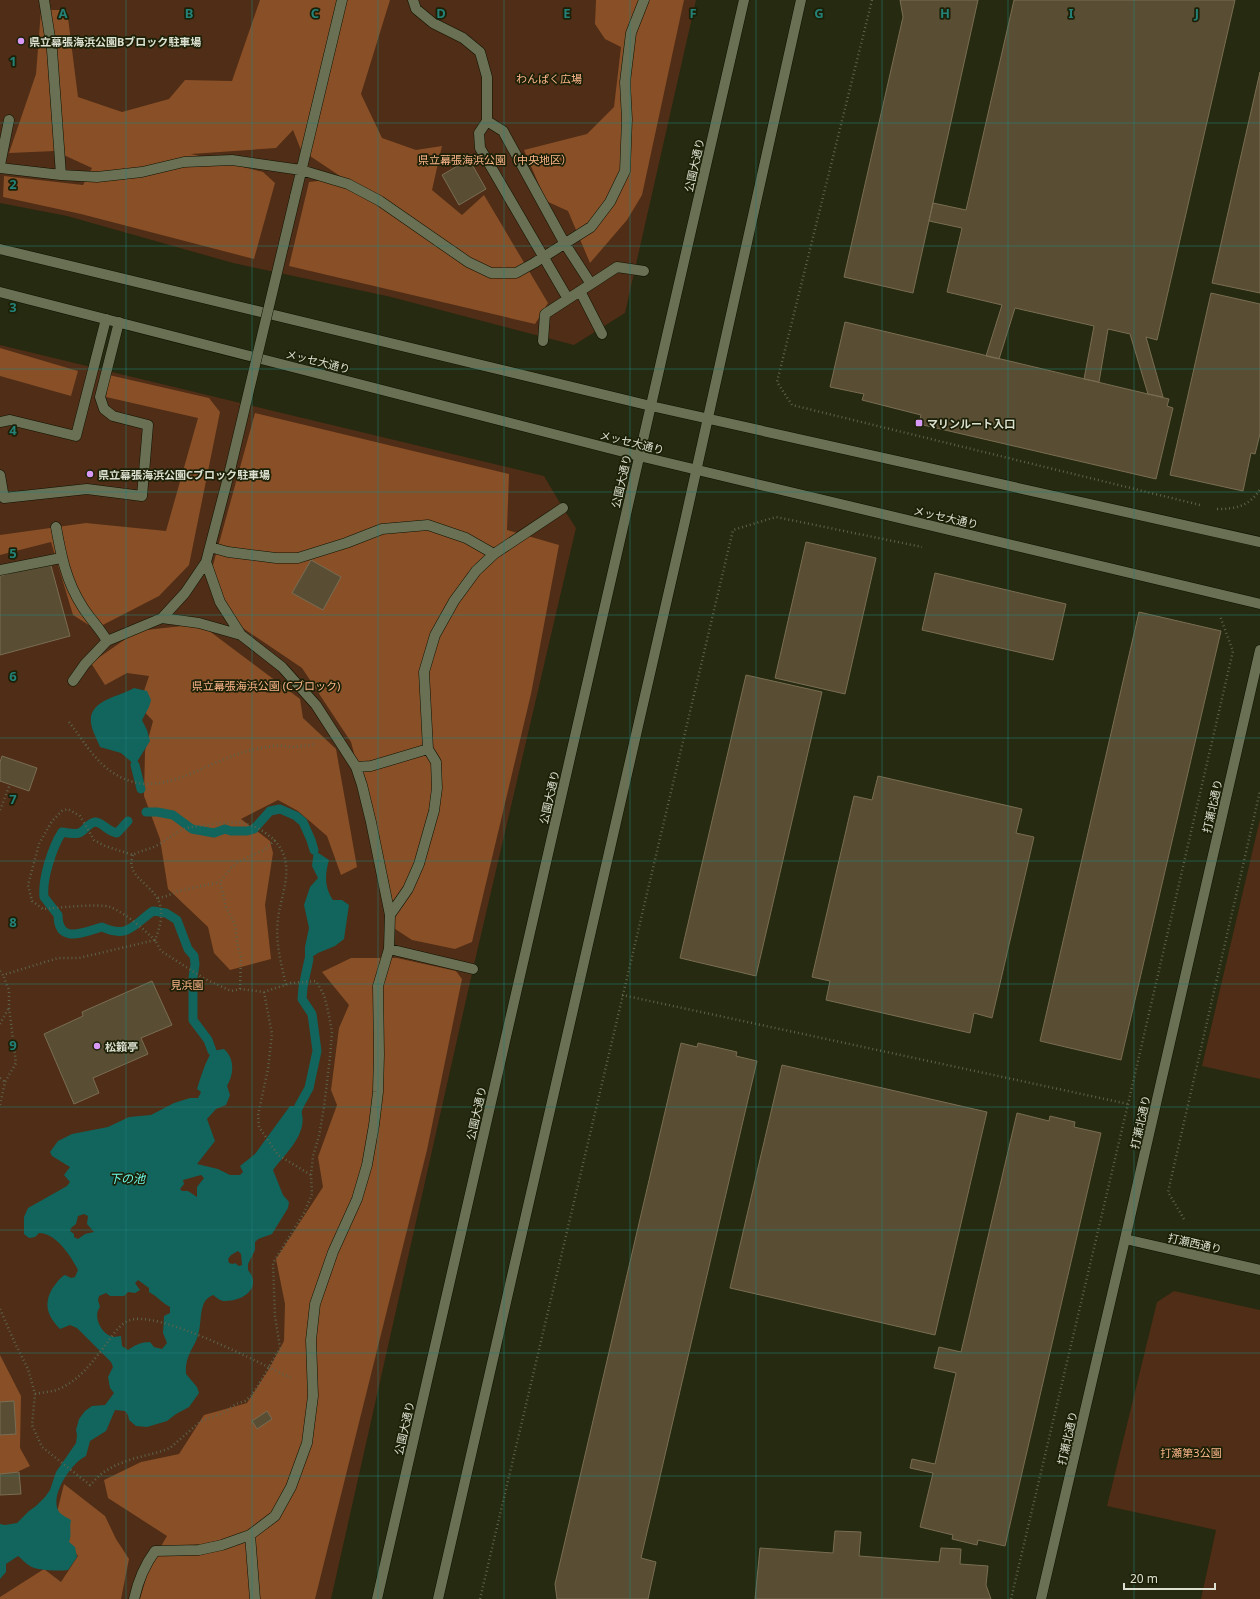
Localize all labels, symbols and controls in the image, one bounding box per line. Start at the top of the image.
text: A [59,4,68,22]
text: B [185,4,193,22]
text: C [311,4,319,22]
text: D [436,4,446,22]
text: E [563,4,571,22]
text: F [689,4,697,22]
text: G [814,4,824,22]
text: H [940,4,950,22]
text: I [1068,4,1074,22]
text: J [1194,4,1199,22]
place label: 県立幕張海浜公園Bブロック駐車場 [29,34,201,49]
marker: 県立幕張海浜公園Bブロック駐車場 [16,36,26,46]
text: 1 [9,52,17,70]
park label: わんぱく広場 [516,71,582,86]
street label: 公園大通り [681,137,707,193]
park label: 県立幕張海浜公園（中央地区） [418,152,572,167]
text: 2 [9,175,17,193]
text: 3 [9,298,17,316]
street label: メッセ大通り [284,346,352,376]
place label: マリンルート入口 [927,416,1015,431]
marker: マリンルート入口 [914,418,924,428]
text: 4 [9,421,17,439]
street label: メッセ大通り [598,427,666,457]
street label: 公園大通り [608,453,634,509]
place label: 県立幕張海浜公園Cブロック駐車場 [98,467,270,482]
marker: 県立幕張海浜公園Cブロック駐車場 [85,469,95,479]
street label: メッセ大通り [912,502,980,532]
text: 5 [9,544,17,562]
text: 6 [9,667,17,685]
park label: 県立幕張海浜公園 (Cブロック) [192,678,340,693]
street label: 公園大通り [536,769,562,825]
street label: 打瀬北通り [1199,778,1225,834]
text: 7 [9,790,17,808]
text: 8 [9,913,17,931]
park label: 見浜園 [171,977,204,992]
text: 9 [9,1036,17,1054]
place label: 松籟亭 [105,1039,138,1054]
marker: 松籟亭 [92,1041,102,1051]
street label: 公園大通り [463,1085,489,1141]
street label: 打瀬北通り [1127,1094,1153,1150]
water label: 下の池 [109,1170,146,1187]
street label: 打瀬西通り [1167,1230,1223,1256]
street label: 公園大通り [391,1400,417,1456]
street label: 打瀬北通り [1054,1410,1080,1466]
park label: 打瀬第3公園 [1160,1445,1222,1460]
scale bar [1124,1565,1215,1591]
text: 20 m [1130,1570,1158,1587]

